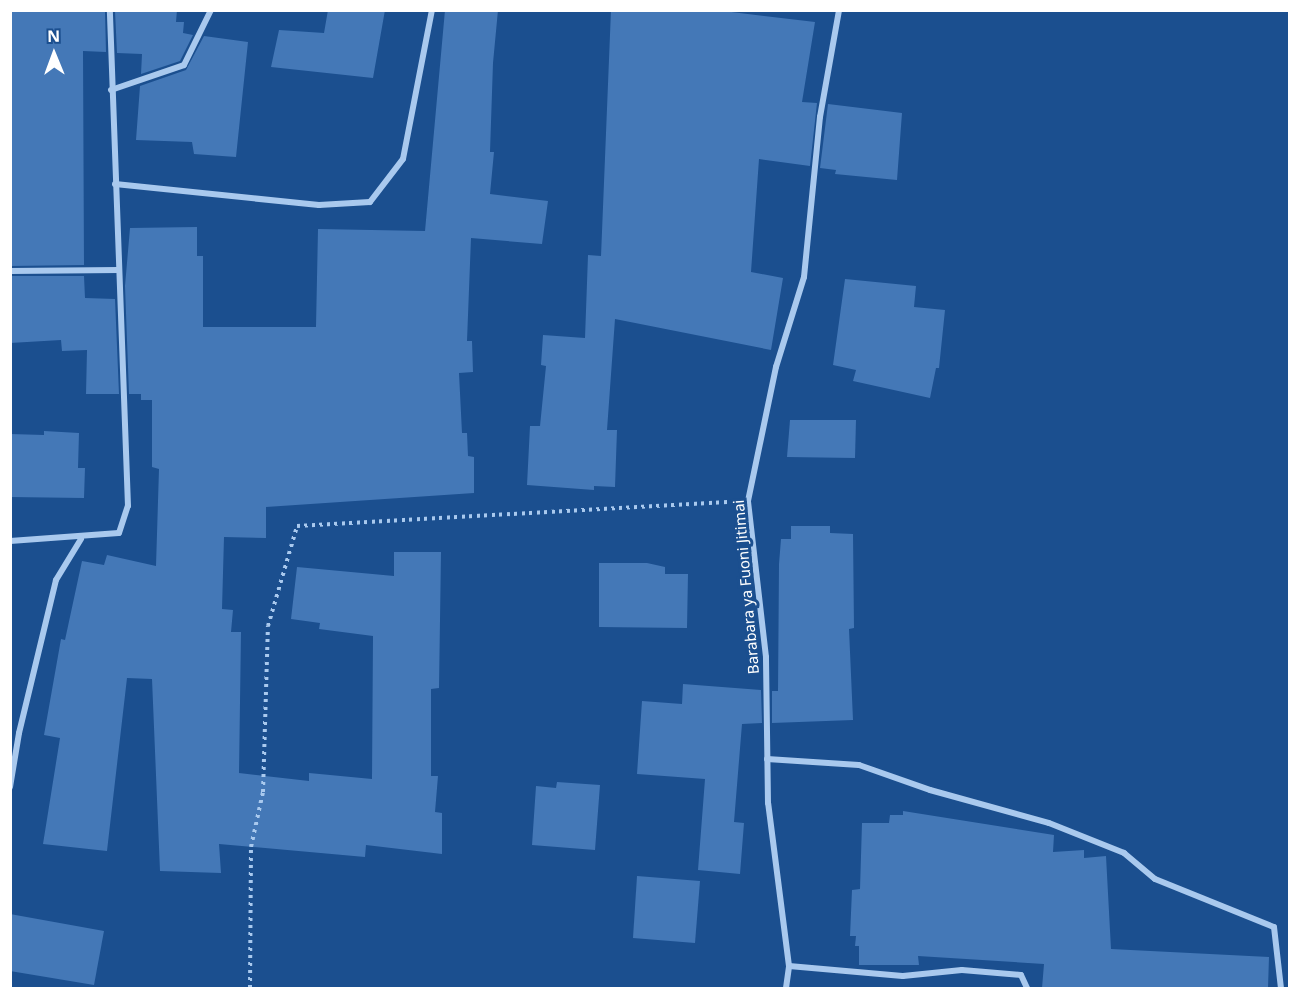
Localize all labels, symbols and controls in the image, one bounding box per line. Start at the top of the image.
north arrow [24,24,84,84]
text: N [47,25,60,47]
street label: Barabara ya Fuoni Jitimai [729,499,763,675]

